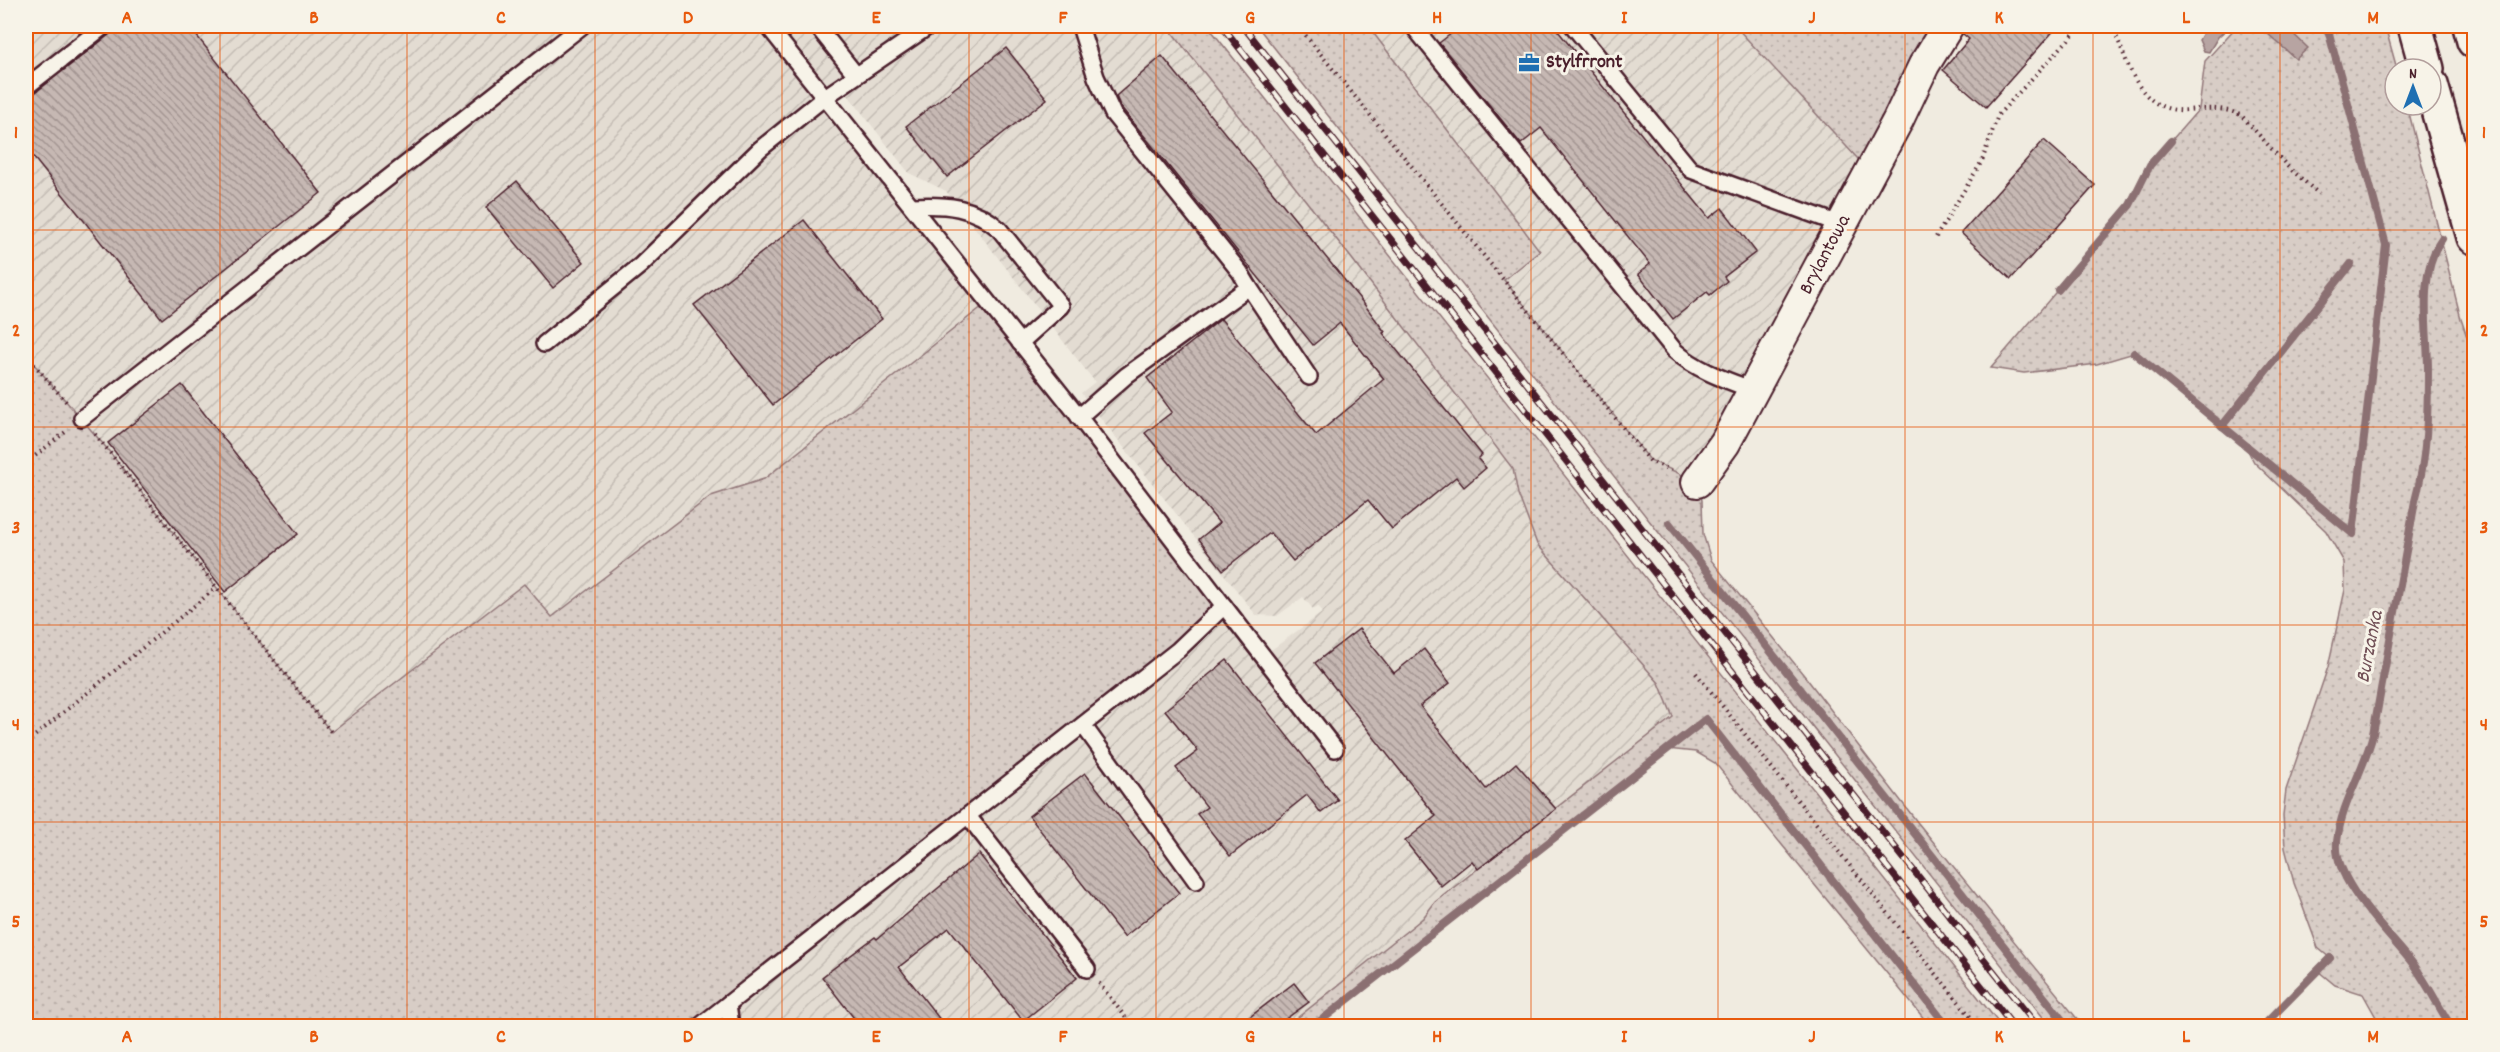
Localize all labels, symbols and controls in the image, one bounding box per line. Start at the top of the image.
text: A [122,5,133,33]
text: B [309,5,319,33]
text: C [496,5,506,33]
text: D [683,5,694,33]
text: E [871,5,881,33]
text: F [1059,5,1069,33]
text: G [1245,5,1255,33]
text: H [1432,5,1442,33]
text: I [1621,5,1628,33]
text: J [1808,5,1816,33]
text: K [1994,5,2004,33]
text: L [2182,5,2191,33]
text: M [2367,5,2379,33]
place label: Stylfrront [1546,49,1623,77]
office icon: Stylfrront [1517,51,1541,75]
north arrow [2383,57,2443,117]
text: N [2409,63,2417,86]
text: 1 [14,120,18,148]
text: 1 [2482,120,2486,148]
street label: Brylantowa [1793,210,1859,300]
text: 2 [12,318,20,346]
text: 2 [2480,318,2488,346]
text: 3 [12,515,20,543]
text: 3 [2480,515,2488,543]
water label: Burzanka [2349,607,2393,686]
text: 4 [12,712,20,740]
text: 4 [2480,712,2488,740]
text: 5 [11,909,21,937]
text: 5 [2479,909,2489,937]
text: A [122,1024,133,1052]
text: B [309,1024,319,1052]
text: C [496,1024,506,1052]
text: D [683,1024,694,1052]
text: E [871,1024,881,1052]
text: F [1059,1024,1069,1052]
text: G [1245,1024,1255,1052]
text: H [1432,1024,1442,1052]
text: I [1621,1024,1628,1052]
text: J [1808,1024,1816,1052]
text: K [1994,1024,2004,1052]
text: L [2182,1024,2191,1052]
text: M [2367,1024,2379,1052]

